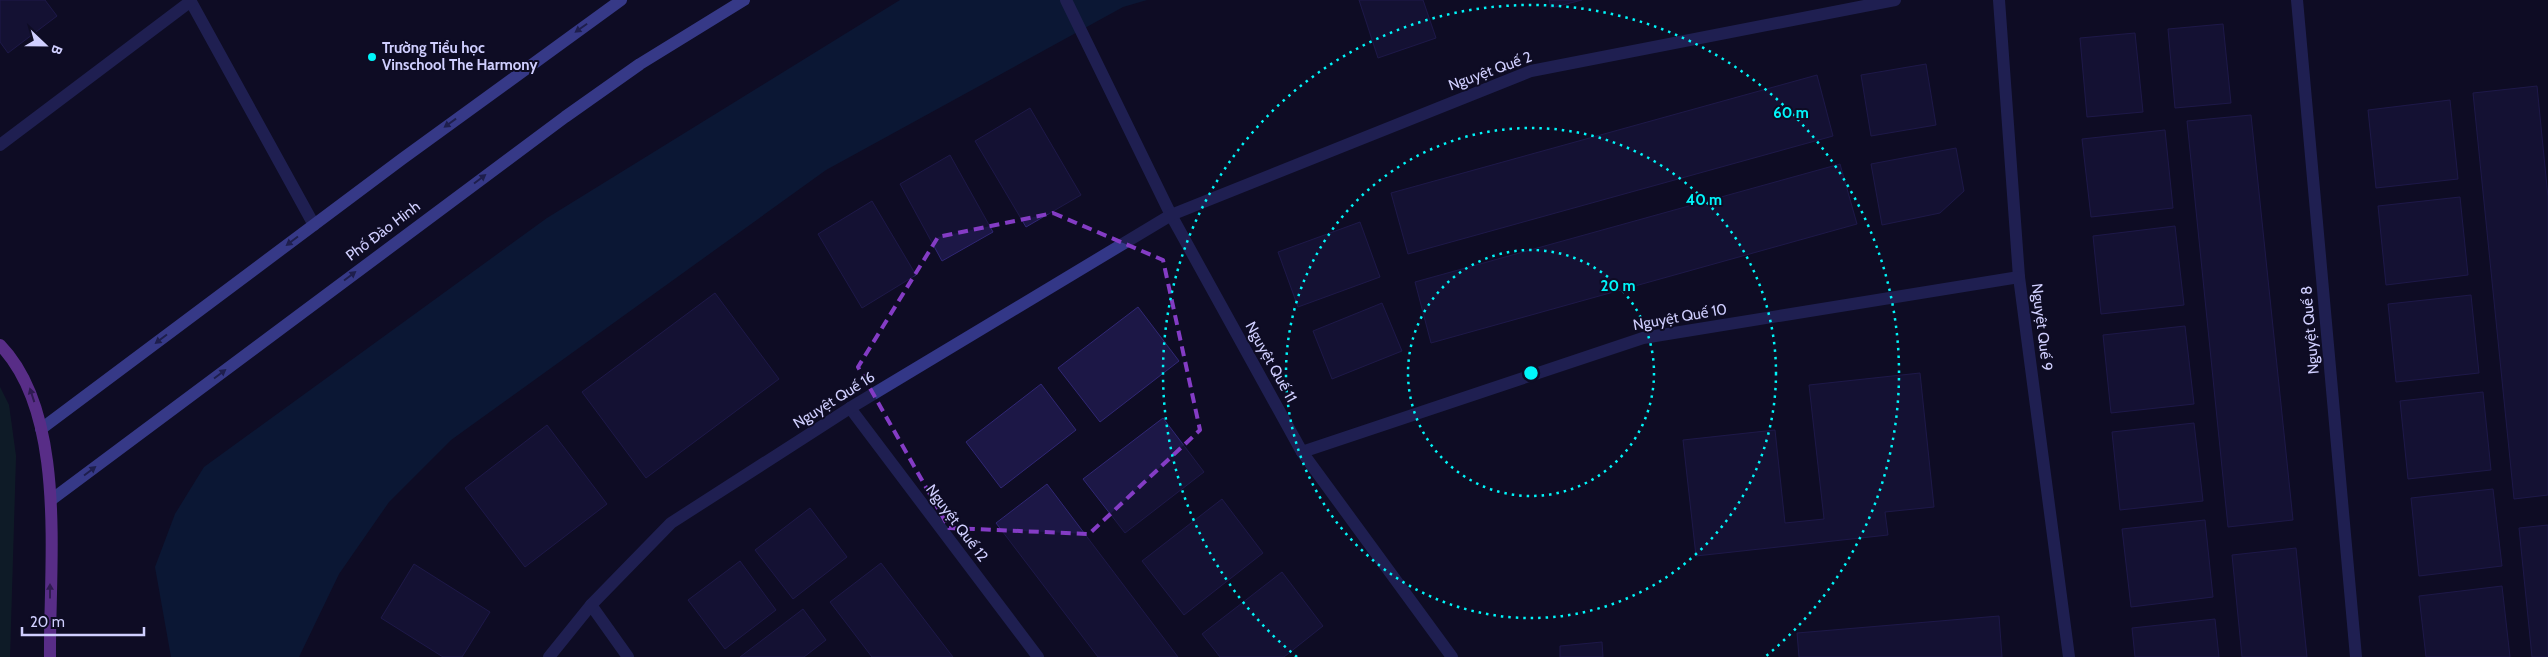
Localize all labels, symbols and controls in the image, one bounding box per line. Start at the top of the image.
north arrow [20,20,70,70]
one-way arrow [574,23,588,33]
place label: Trường Tiểu học Vinschool The Harmony [382,39,538,74]
text: B [47,42,67,58]
street label: Nguyệt Quế 2 [1446,48,1534,94]
marker: Trường Tiểu học Vinschool The Harmony [366,51,378,63]
text: 60 m [1773,104,1809,122]
one-way arrow [444,118,457,129]
one-way arrow [473,174,487,184]
text: 40 m [1686,191,1722,209]
street label: Phố Đào Hinh [342,197,424,265]
one-way arrow [286,236,299,247]
one-way arrow [343,271,357,281]
text: 20 m [1601,277,1635,295]
street label: Nguyệt Quế 9 [2028,282,2056,372]
street label: Nguyệt Quế 8 [2297,285,2323,375]
street label: Nguyệt Quế 10 [1632,300,1728,334]
street label: Nguyệt Quế 11 [1241,319,1301,405]
one-way arrow [154,334,168,344]
centre of rings [1522,364,1540,382]
one-way arrow [213,368,226,379]
street label: Nguyệt Quế 16 [790,368,878,432]
one-way arrow [27,388,35,403]
one-way arrow [83,466,97,476]
street label: Nguyệt Quế 12 [922,481,992,565]
one-way arrow [46,583,54,599]
scale bar [22,604,145,636]
text: 20 m [30,613,65,631]

